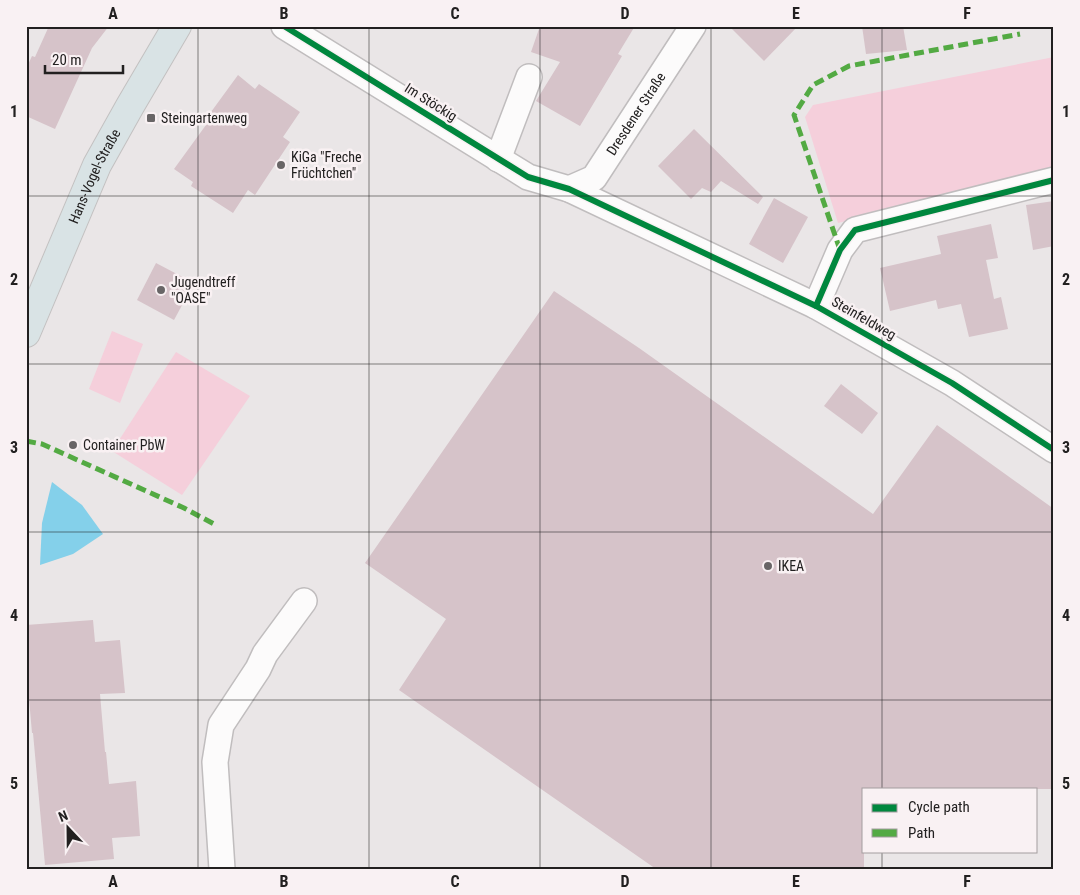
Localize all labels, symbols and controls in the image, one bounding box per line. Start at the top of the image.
text: A [108,4,118,23]
text: B [280,4,289,23]
text: C [450,4,460,23]
text: D [620,4,630,23]
text: E [792,4,800,23]
text: F [963,4,971,23]
scale bar [45,42,122,74]
text: 20 m [52,51,82,69]
street label: Dresdener Straße [603,69,669,158]
street label: Im Stöckig [402,80,460,124]
text: 1 [10,102,18,121]
text: 1 [1062,102,1070,121]
place label: Steingartenweg [161,110,247,126]
marker: Steingartenweg [145,112,157,124]
street label: Hans-Vogel-Straße [65,126,124,226]
place label: KiGa "Freche Früchtchen" [291,149,362,181]
marker: KiGa "Freche Früchtchen" [275,159,287,171]
text: 2 [10,270,18,289]
text: 2 [1062,270,1070,289]
place label: Jugendtreff "OASE" [171,274,236,306]
marker: Jugendtreff "OASE" [155,284,167,296]
street label: Steinfeldweg [829,293,899,343]
place label: Container PbW [83,437,165,453]
text: 3 [10,438,18,457]
text: 3 [1062,438,1070,457]
marker: Container PbW [67,439,79,451]
place label: IKEA [778,558,804,574]
marker: IKEA [762,560,774,572]
text: 4 [10,606,18,625]
text: 4 [1062,606,1070,625]
text: 5 [10,774,18,793]
text: 5 [1062,774,1070,793]
legend [862,788,1038,852]
text: Cycle path [908,798,970,816]
north arrow [42,802,92,852]
text: N [56,807,70,825]
text: Path [908,824,935,842]
text: A [108,872,118,891]
text: B [280,872,289,891]
text: C [450,872,460,891]
text: D [620,872,630,891]
text: E [792,872,800,891]
text: F [963,872,971,891]

